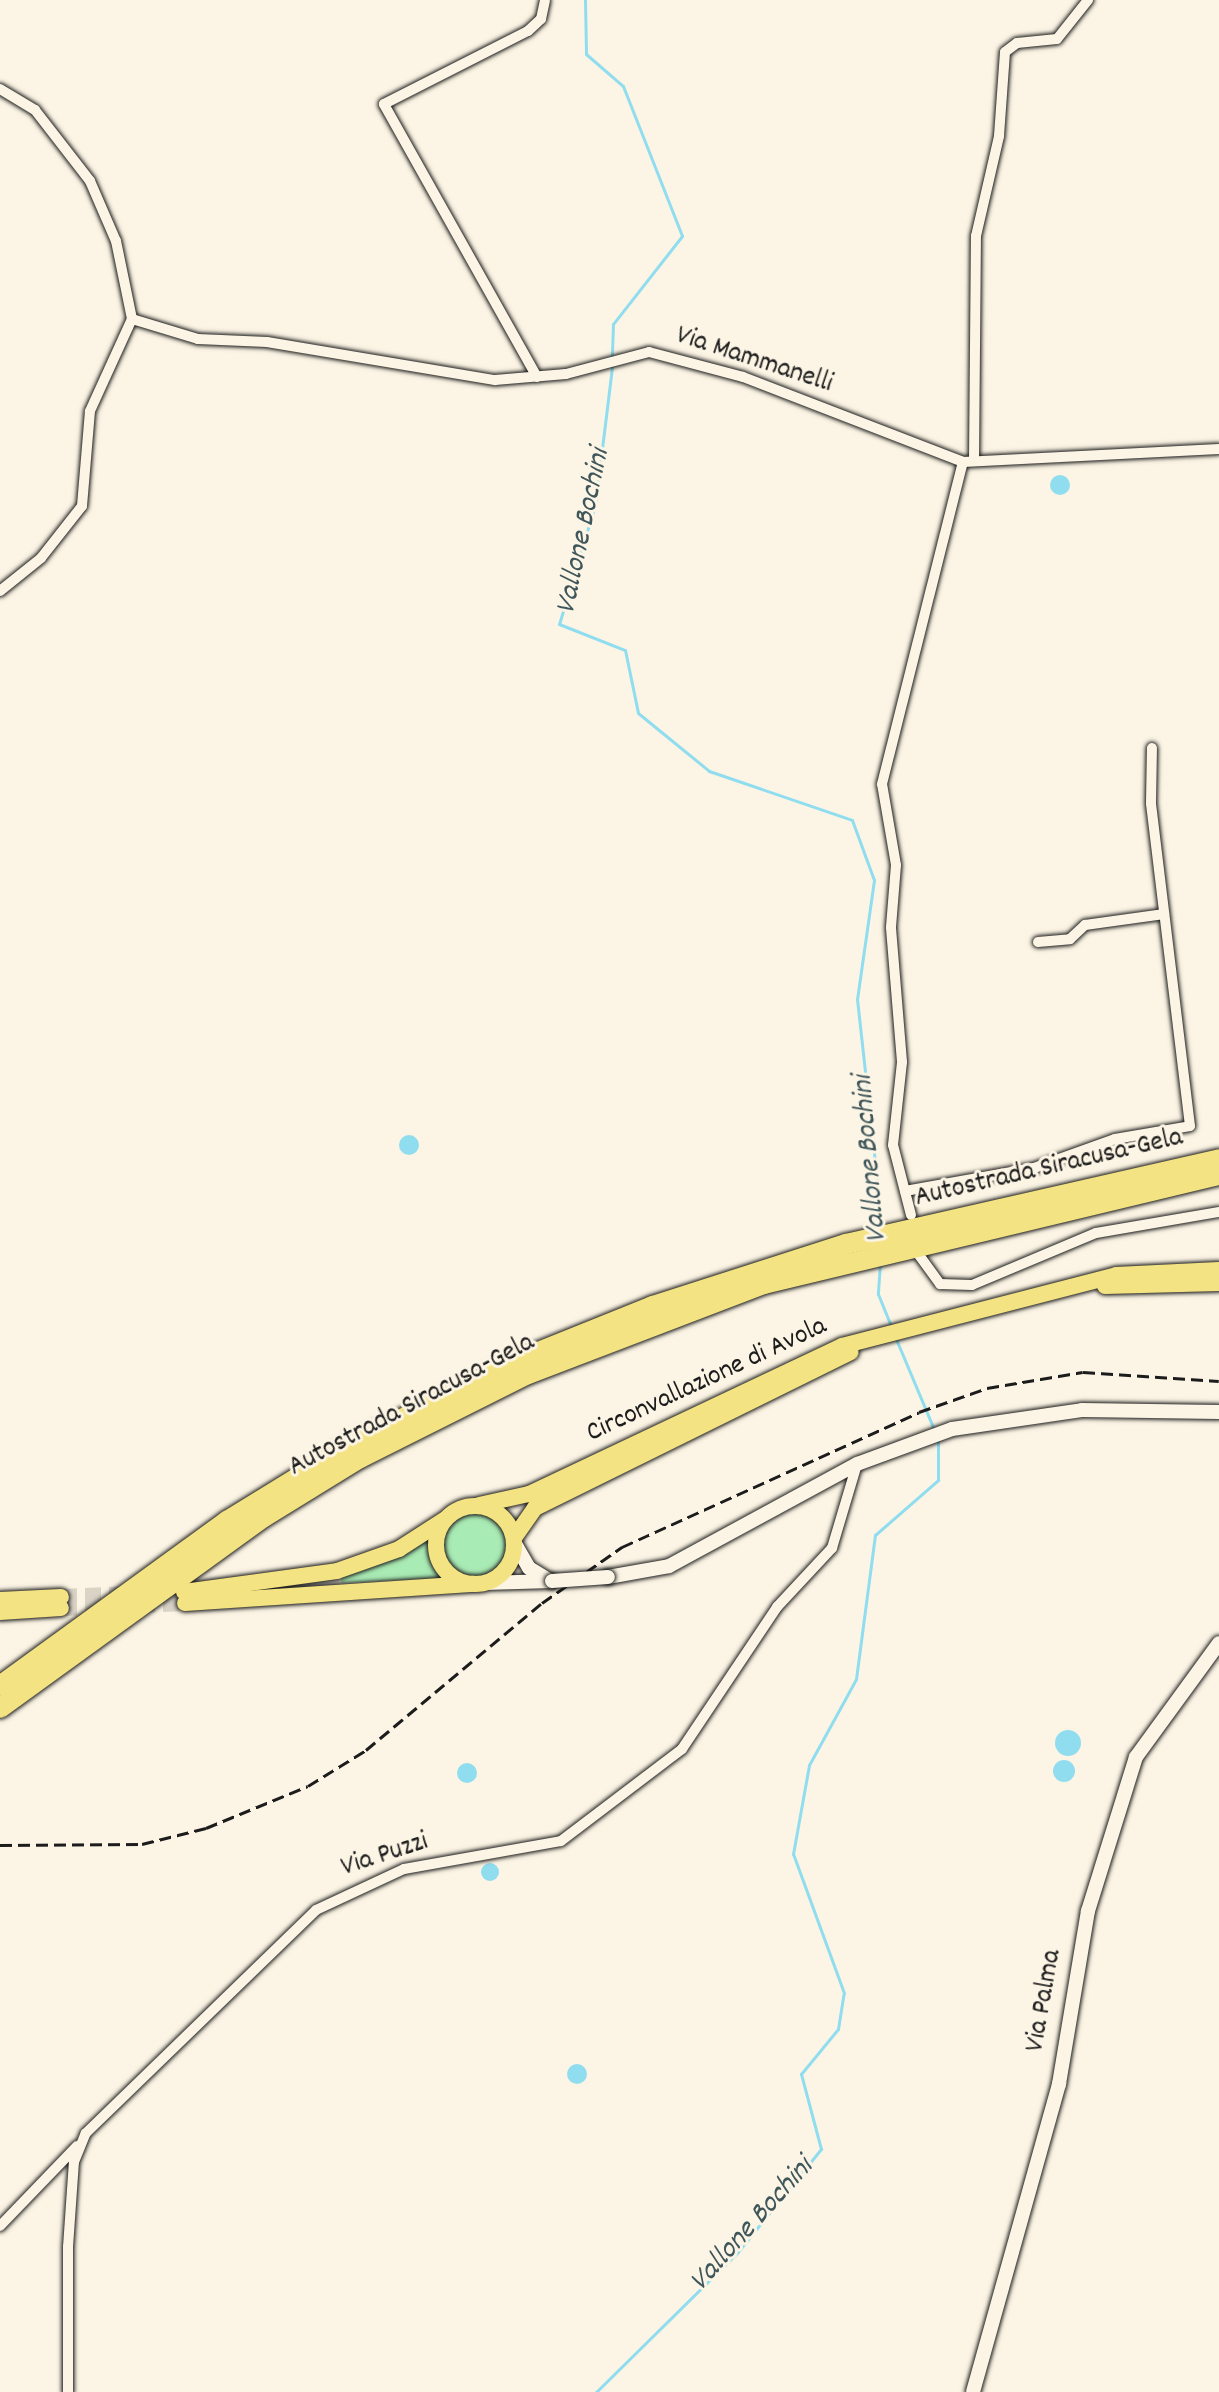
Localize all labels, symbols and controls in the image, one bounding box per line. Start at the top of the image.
street label: Via Mammanelli [671,320,837,402]
water label: Vallone Bochini [550,446,620,618]
water label: Vallone Bochini [847,1074,897,1244]
street label: Autostrada Siracusa-Gela [912,1122,1186,1216]
street label: Circonvallazione di Avola [582,1311,832,1451]
street label: Autostrada Siracusa-Gela [283,1327,541,1485]
street label: Via Puzzi [337,1826,433,1886]
street label: Via Palma [1020,1947,1070,2055]
water label: Vallone Bochini [683,2151,823,2301]

